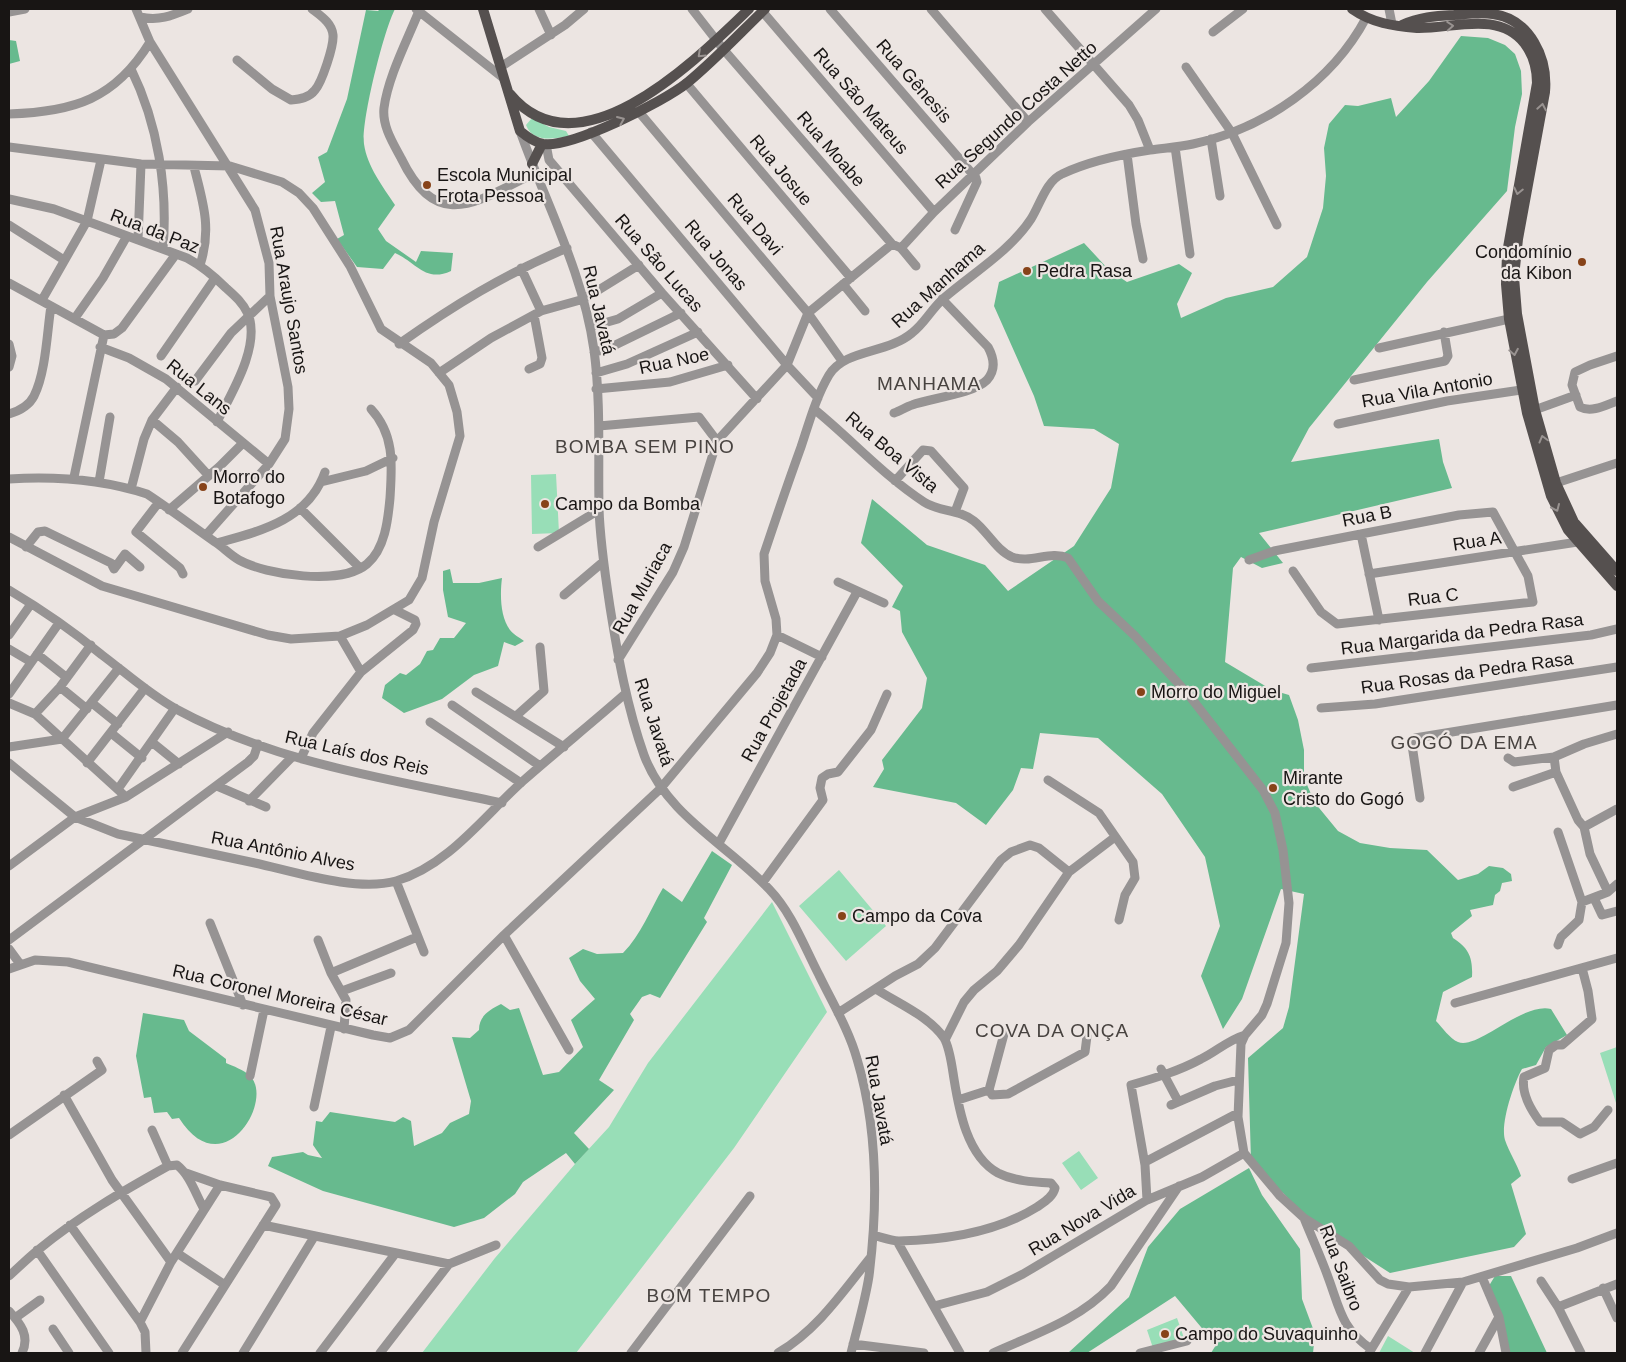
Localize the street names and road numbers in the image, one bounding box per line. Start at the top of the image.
street label: Rua Gênesis [872,35,956,127]
street label: Rua Segundo Costa Netto [931,37,1101,193]
street label: Rua São Mateus [809,44,913,158]
street label: Rua Moabe [793,107,869,191]
street label: Rua Josue [746,131,816,209]
street label: Rua Davi [724,189,786,259]
street label: Rua da Paz [108,205,202,257]
street label: Rua São Lucas [611,210,707,316]
street label: Rua Jonas [681,216,751,294]
street label: Rua Araujo Santos [266,224,312,376]
street label: Rua Manhama [887,237,989,332]
street label: Rua Javatá [579,263,619,358]
street label: Rua Noe [637,344,711,378]
street label: Rua Lans [163,355,235,419]
street label: Rua Vila Antonio [1360,369,1494,411]
street label: Rua Boa Vista [842,407,943,497]
street label: Rua B [1341,501,1393,531]
street label: Rua A [1451,527,1503,555]
street label: Rua Muriaca [609,538,676,637]
street label: Rua C [1406,584,1460,610]
street label: Rua Margarida da Pedra Rasa [1340,609,1585,659]
street label: Rua Rosas da Pedra Rasa [1360,648,1575,698]
street label: Rua Projetada [737,654,811,765]
street label: Rua Javatá [630,676,678,769]
street label: Rua Laís dos Reis [283,727,431,779]
street label: Rua Antônio Alves [209,827,357,875]
street label: Rua Coronel Moreira César [171,961,389,1029]
street label: Rua Javatá [861,1053,897,1148]
street label: Rua Nova Vida [1025,1180,1140,1260]
street label: Rua Saibro [1316,1222,1366,1314]

